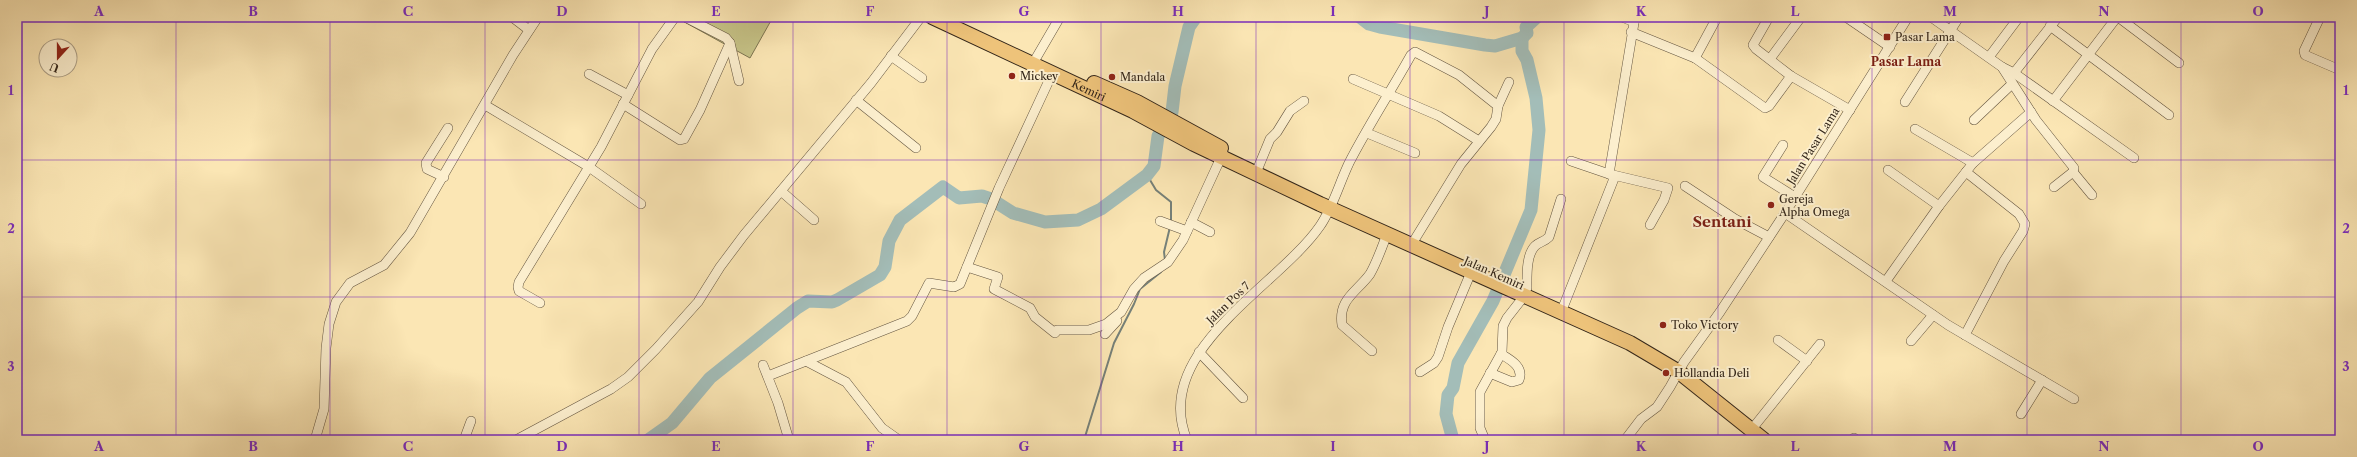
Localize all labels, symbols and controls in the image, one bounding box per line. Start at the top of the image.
text: A [93,3,105,19]
text: B [248,3,258,19]
text: C [403,3,413,19]
text: D [556,3,568,19]
text: E [711,3,721,19]
text: F [866,3,875,19]
text: G [1018,3,1030,19]
text: H [1172,3,1184,19]
text: I [1330,3,1336,19]
text: J [1482,3,1490,19]
text: K [1636,3,1647,19]
text: L [1791,3,1800,19]
text: M [1943,3,1957,19]
text: N [2098,3,2110,19]
text: O [2252,3,2264,19]
place label: Pasar Lama [1895,30,1955,44]
marker: Pasar Lama [1882,32,1892,42]
north arrow [38,38,78,78]
district label: Pasar Lama [1871,54,1942,69]
text: U [48,59,61,75]
place label: Mickey [1020,69,1059,83]
place label: Mandala [1120,70,1165,84]
marker: Mickey [1007,71,1017,81]
marker: Mandala [1107,72,1117,82]
street label: Kemiri [1069,76,1109,105]
text: 1 [8,82,14,98]
text: 1 [2343,82,2349,98]
street label: Jalan Pasar Lama [1783,105,1842,189]
place label: Gereja Alpha Omega [1778,192,1850,219]
marker: Gereja Alpha Omega [1766,200,1776,210]
district label: Sentani [1692,212,1752,231]
text: 2 [7,220,15,236]
text: 2 [2342,220,2350,236]
street label: Jalan Kemiri [1460,253,1527,293]
street label: Jalan Pos 7 [1202,278,1253,329]
place label: Toko Victory [1671,318,1739,332]
marker: Toko Victory [1658,320,1668,330]
text: 3 [7,358,15,374]
text: 3 [2342,358,2350,374]
place label: Hollandia Deli [1674,366,1750,380]
marker: Hollandia Deli [1661,368,1671,378]
text: A [93,438,105,454]
text: B [248,438,258,454]
text: C [403,438,413,454]
text: D [556,438,568,454]
text: E [711,438,721,454]
text: F [866,438,875,454]
text: G [1018,438,1030,454]
text: H [1172,438,1184,454]
text: I [1330,438,1336,454]
text: J [1482,438,1490,454]
text: K [1636,438,1647,454]
text: L [1791,438,1800,454]
text: M [1943,438,1957,454]
text: N [2098,438,2110,454]
text: O [2252,438,2264,454]

